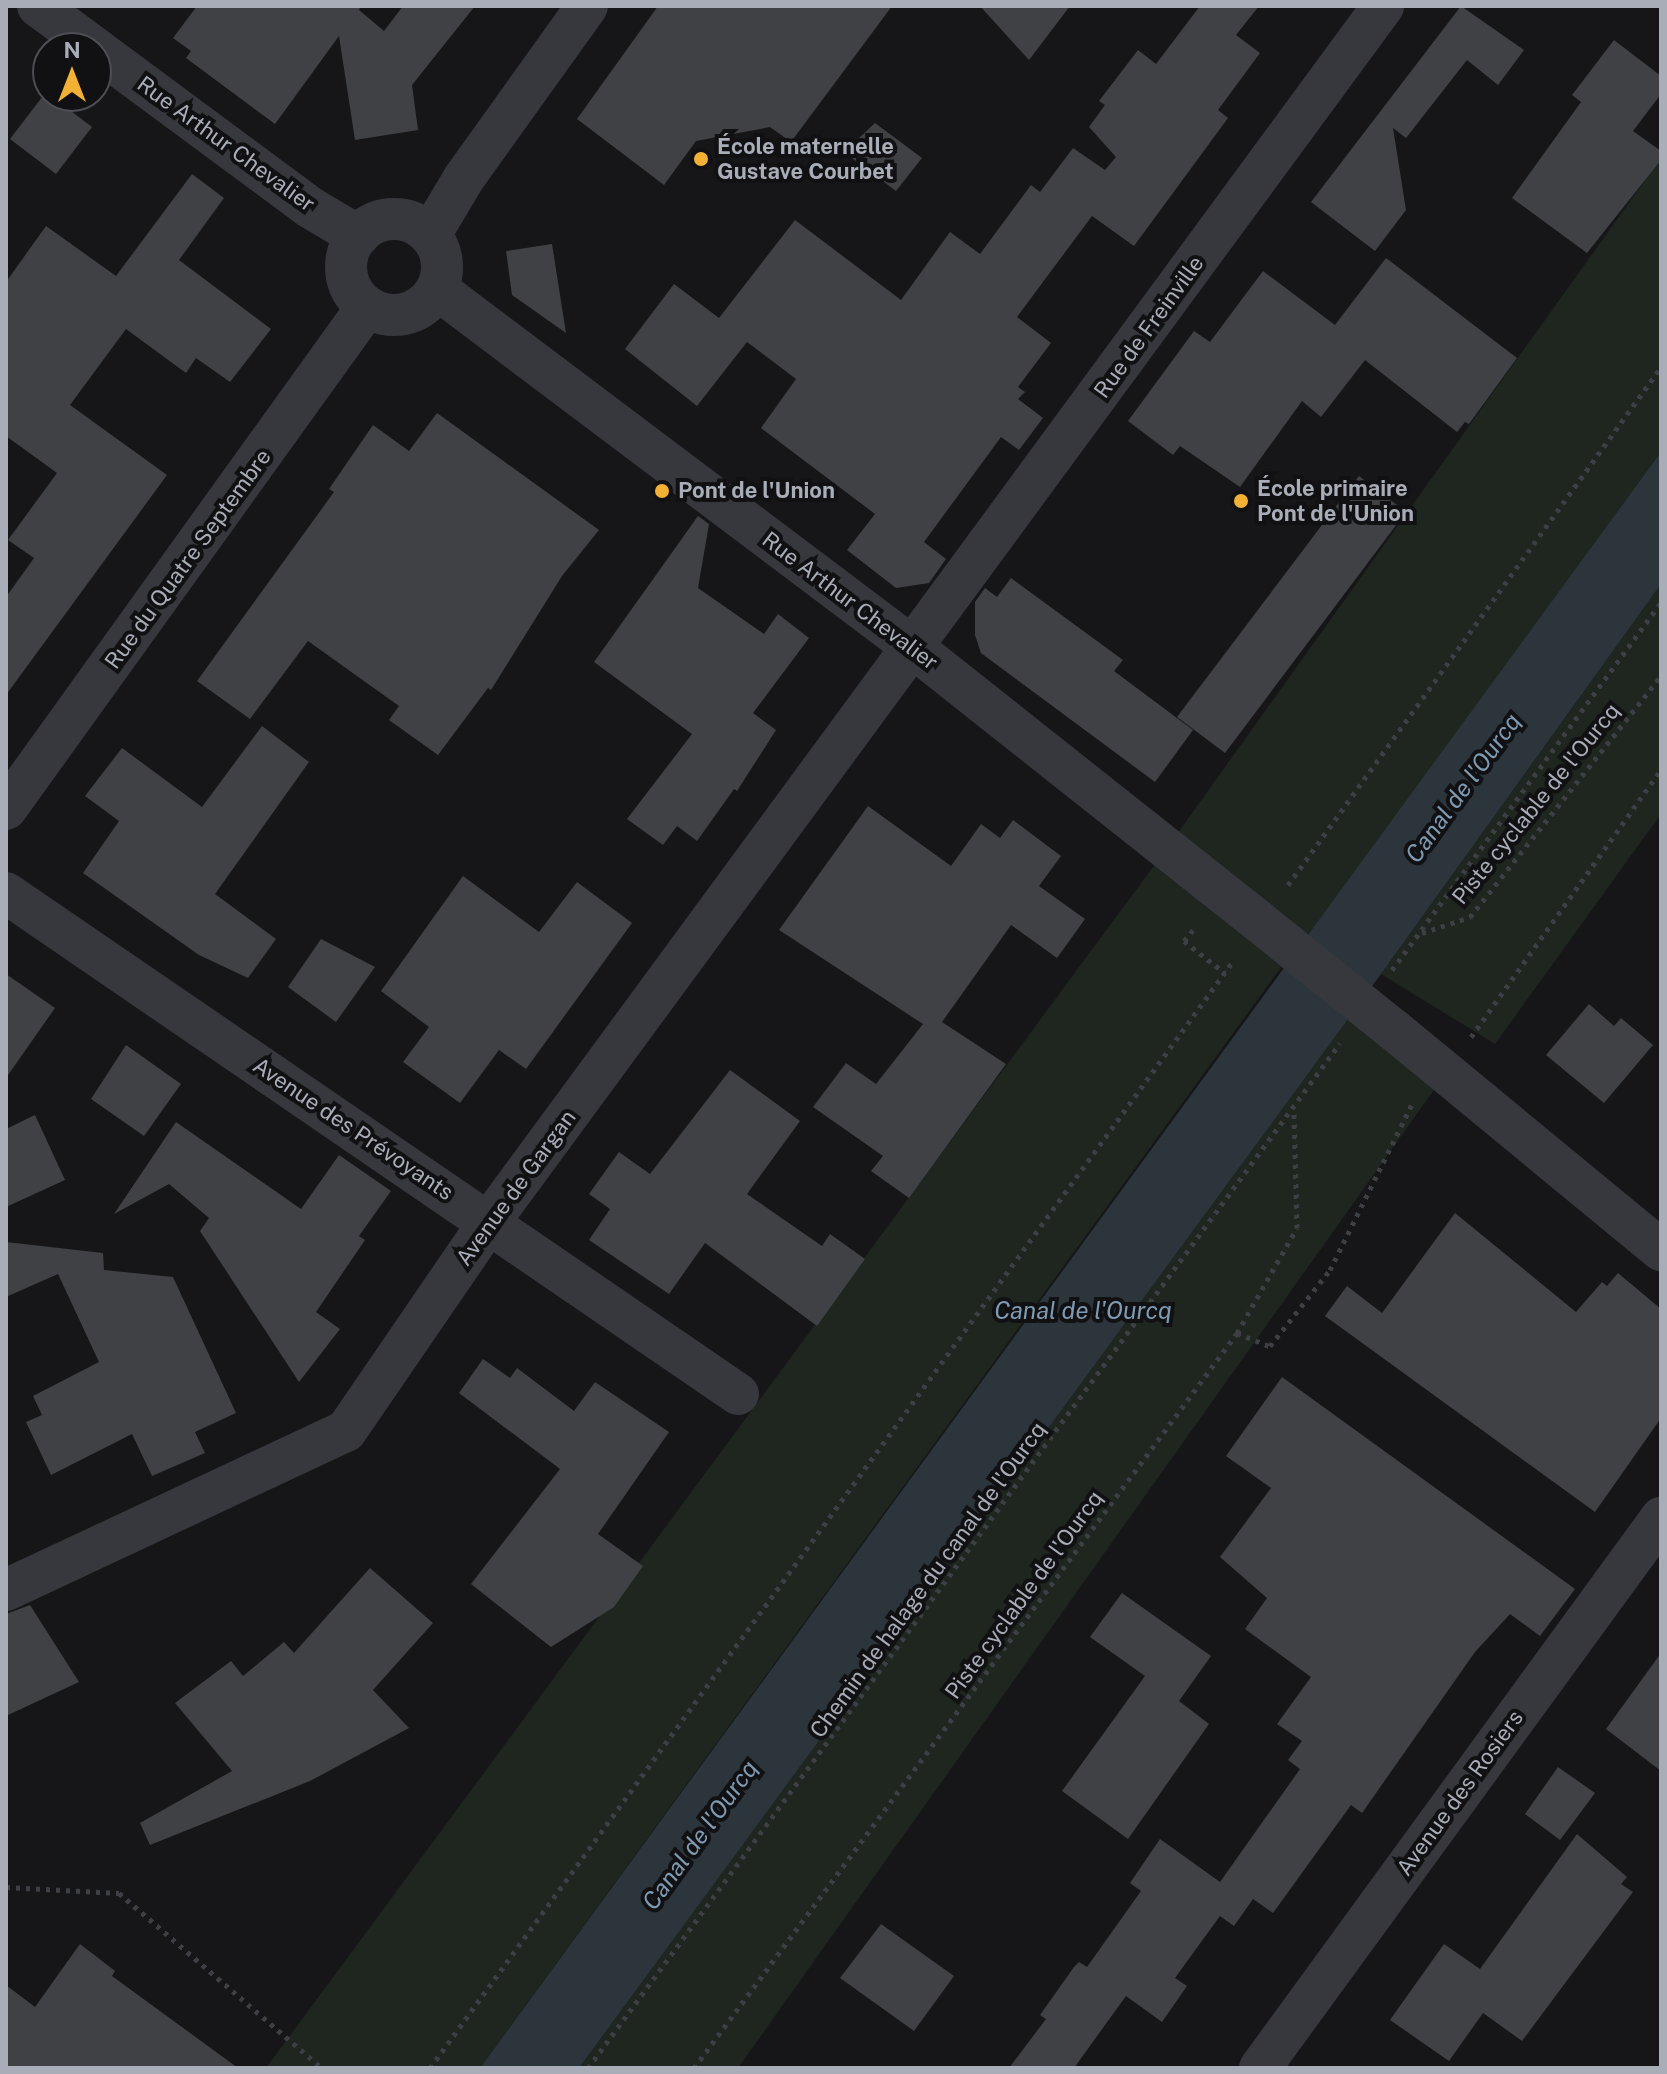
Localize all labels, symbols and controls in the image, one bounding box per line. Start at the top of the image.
north arrow [32,32,112,112]
text: N [63,37,81,63]
street label: Rue Arthur Chevalier [132,71,320,217]
place label: École maternelle Gustave Courbet [717,133,894,184]
marker: École maternelle Gustave Courbet [692,150,710,168]
street label: Rue de Freinville [1088,251,1210,403]
street label: Rue du Quatre Septembre [99,444,277,674]
place label: École primaire Pont de l'Union [1257,475,1414,526]
place label: Pont de l'Union [678,478,835,504]
marker: Pont de l'Union [653,482,671,500]
marker: École primaire Pont de l'Union [1232,492,1250,510]
street label: Rue Arthur Chevalier [757,526,943,676]
street label: Piste cyclable de l'Ourcq [1446,698,1626,910]
water label: Canal de l'Ourcq [1399,708,1527,868]
street label: Avenue des Prévoyants [248,1052,458,1206]
street label: Avenue de Gargan [450,1105,582,1271]
water label: Canal de l'Ourcq [994,1297,1172,1325]
street label: Chemin de halage du canal de l'Ourcq [804,1416,1052,1744]
street label: Piste cyclable de l'Ourcq [939,1485,1109,1705]
street label: Avenue des Rosiers [1391,1705,1529,1881]
water label: Canal de l'Ourcq [636,1755,764,1915]

